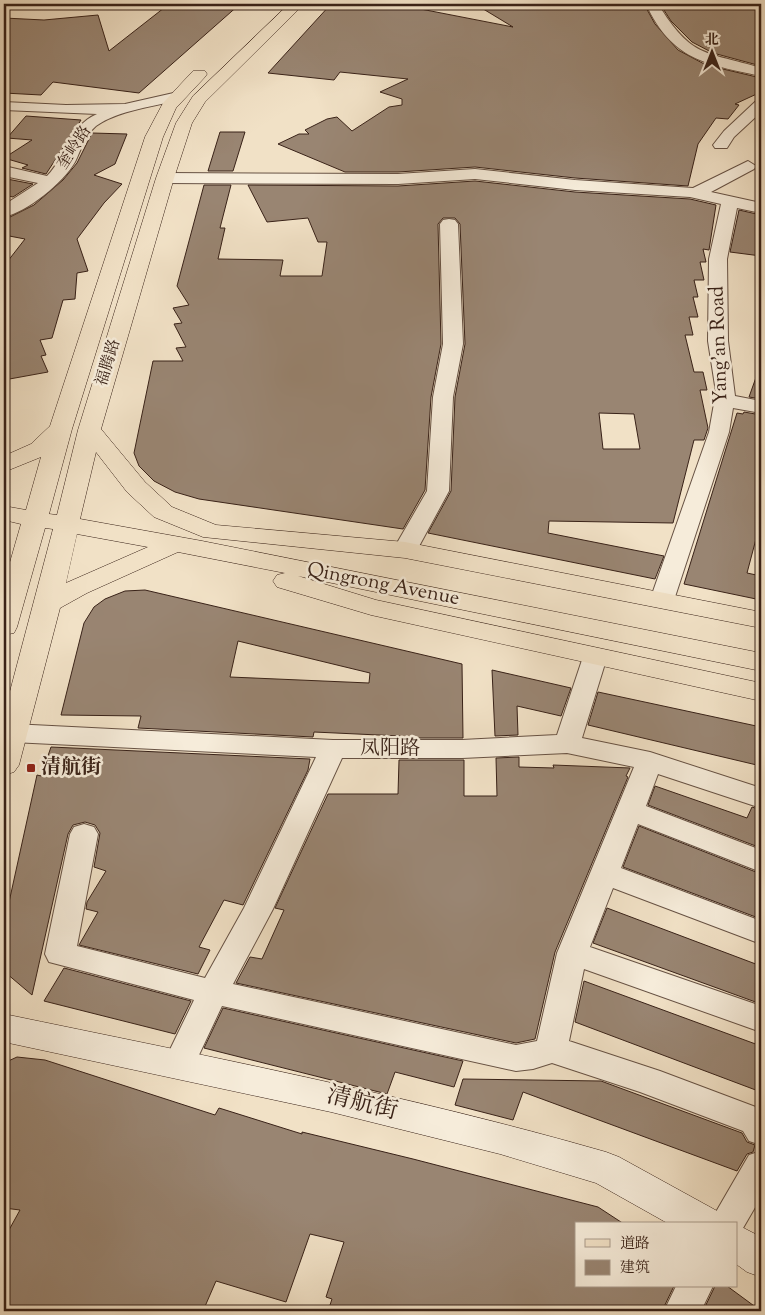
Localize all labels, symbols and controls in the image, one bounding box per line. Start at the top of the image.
north arrow [688,28,738,78]
text: 北 [705,31,719,51]
street label: 奎岭路 [52,122,98,174]
street label: Yang'an Road [703,285,737,405]
street label: 福腾路 [91,337,127,389]
street label: Qingrong Avenue [304,556,462,614]
street label: 凤阳路 [360,735,420,764]
place label: 清航街 [41,754,101,783]
marker: 清航街 [25,762,37,774]
street label: 清航街 [323,1079,401,1129]
legend [575,1222,738,1288]
text: 道路 [620,1234,650,1255]
text: 建筑 [620,1258,650,1279]

